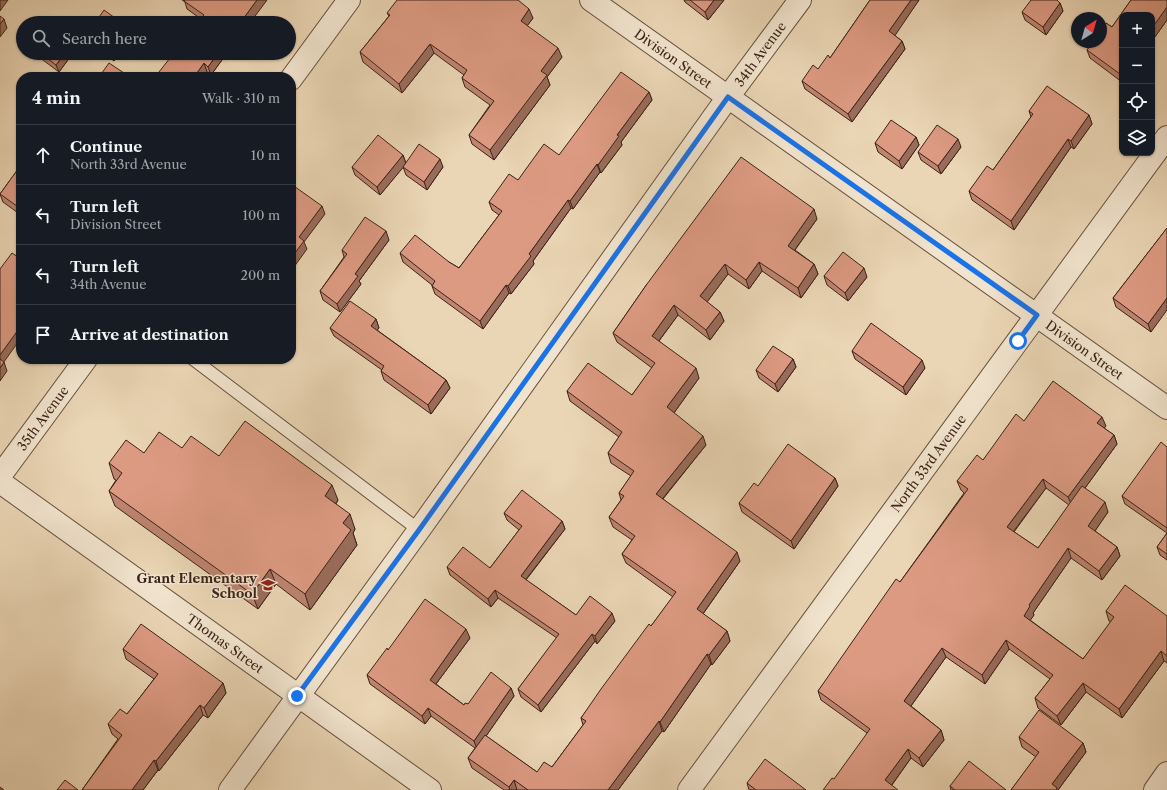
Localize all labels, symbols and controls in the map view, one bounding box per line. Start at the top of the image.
north arrow [1071,12,1107,48]
map controls [1119,12,1155,156]
button: + [1119,12,1155,48]
search box [16,16,296,60]
street label: 34th Avenue [731,18,789,89]
street label: Division Street [631,25,716,92]
icon: search [30,27,52,49]
text: Search here [62,29,147,48]
button: − [1119,48,1155,84]
button: locate [1119,84,1155,120]
text: 4 min [32,88,81,108]
text: Walk · 310 m [202,90,280,106]
button: layers [1119,120,1155,156]
text: Continue [70,137,142,156]
icon: ahead [32,144,54,166]
text: 10 m [251,147,280,163]
text: North 33rd Avenue [70,156,187,172]
text: Turn left [70,197,139,216]
icon: left [32,204,54,226]
text: 100 m [242,207,280,223]
text: Division Street [70,216,161,232]
text: Turn left [70,257,139,276]
icon: left [32,264,54,286]
text: 200 m [240,267,280,283]
text: 34th Avenue [70,276,147,292]
street label: Division Street [1043,317,1127,383]
icon: arrive [32,324,54,346]
text: Arrive at destination [70,325,229,344]
route start [1009,332,1027,350]
street label: 35th Avenue [14,383,72,453]
street label: North 33rd Avenue [887,411,969,515]
place label: Grant Elementary School [136,570,258,601]
school or university icon: Grant Elementary School [260,577,276,593]
street label: Thomas Street [184,610,267,676]
route end [288,687,306,705]

